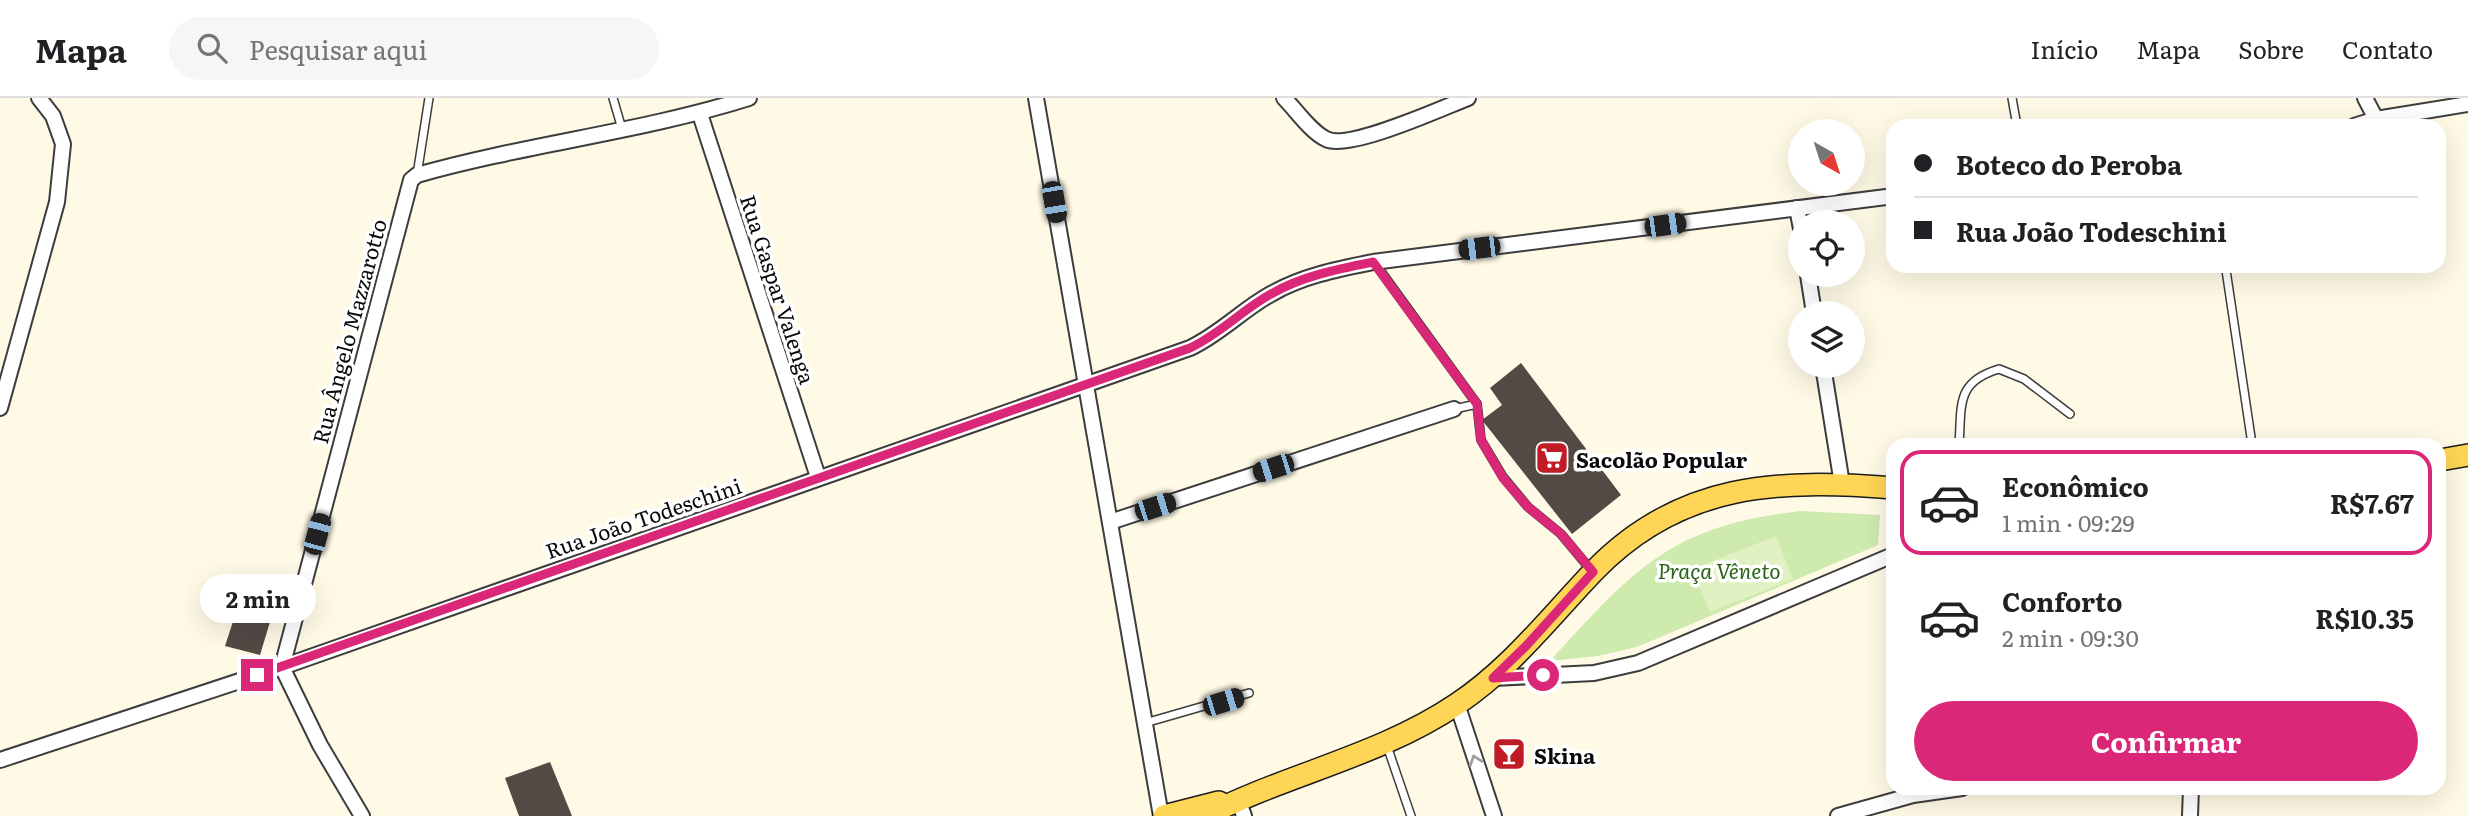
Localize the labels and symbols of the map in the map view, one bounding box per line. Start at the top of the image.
north arrow [1788,119,1866,196]
car [1041,179,1068,225]
street label: Rua Gaspar Valenga [734,190,824,388]
car [1643,212,1688,238]
street label: Rua Ângelo Mazzarotto [303,215,393,447]
car [1457,235,1502,261]
supermarket icon: Sacolão Popular [1533,439,1571,477]
place label: Sacolão Popular [1576,443,1748,474]
car [1250,452,1297,484]
street label: Rua João Todeschini [541,469,745,565]
car [1132,491,1179,523]
car [302,511,333,557]
park label: Praça Vêneto [1657,554,1781,585]
callout: 2 min [199,574,315,622]
route end [241,659,273,691]
route start [1527,659,1559,691]
car [1200,686,1247,718]
bar icon: Skina [1490,735,1528,773]
place label: Skina [1534,739,1596,770]
one-way arrow [1469,754,1484,766]

